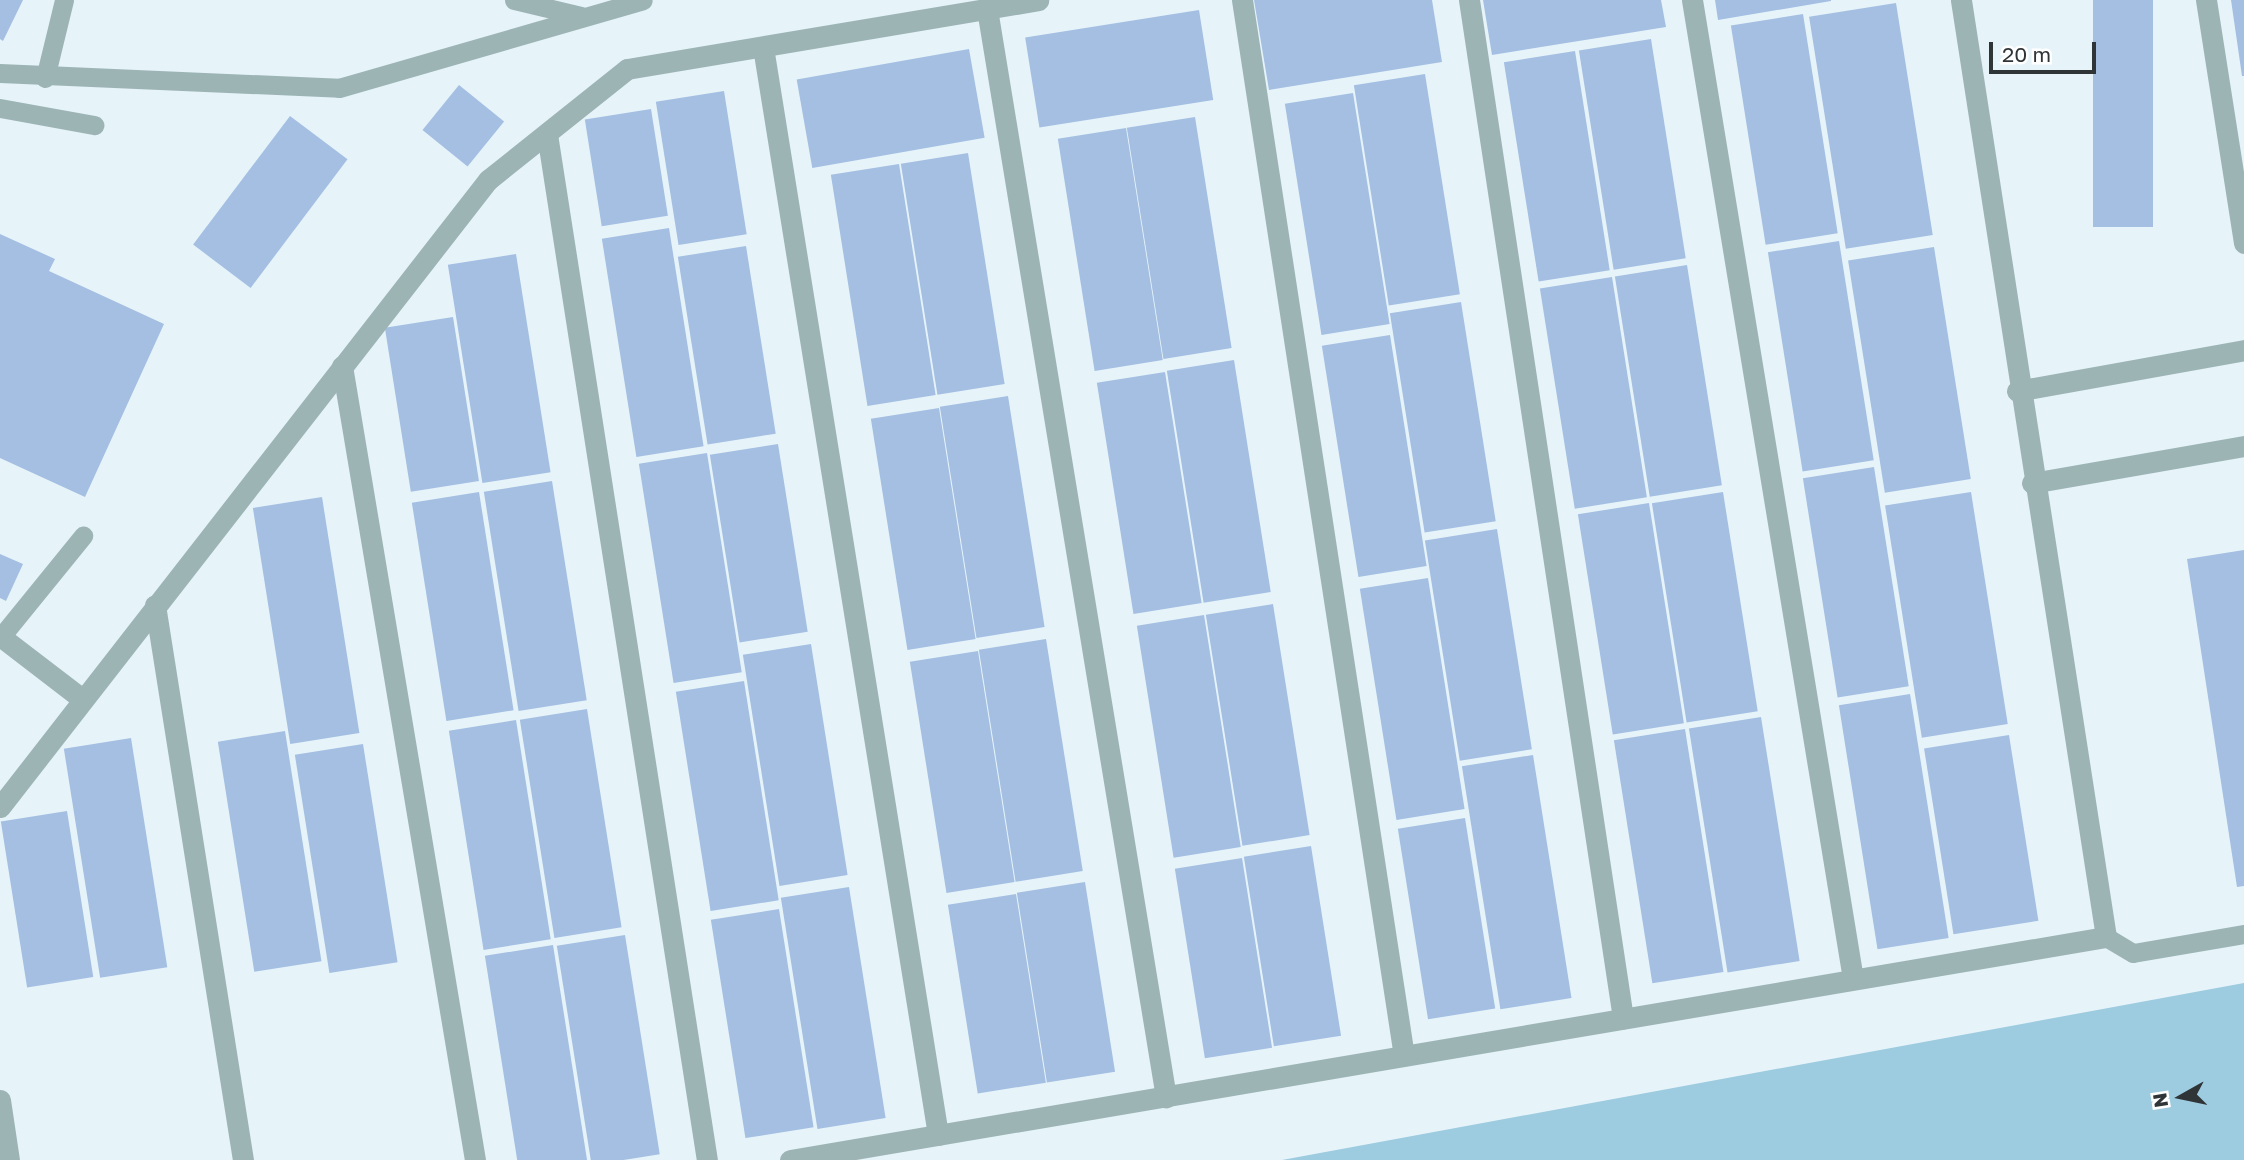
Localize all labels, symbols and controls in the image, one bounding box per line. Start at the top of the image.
scale bar [1992,28,2099,72]
text: 20 m [2002,41,2051,67]
north arrow [2146,1062,2216,1132]
text: N [2147,1091,2172,1109]

